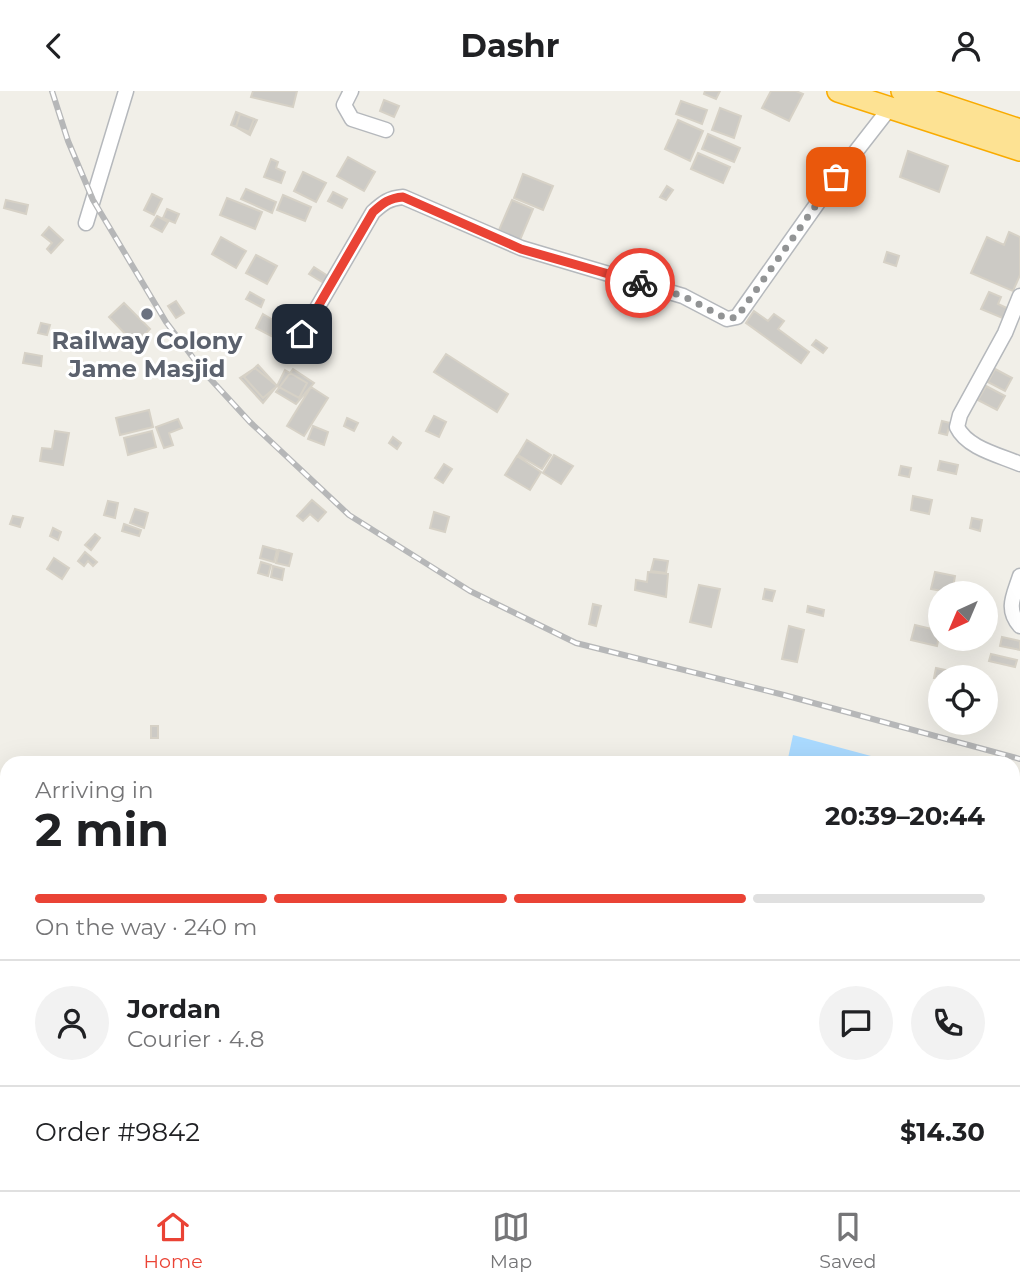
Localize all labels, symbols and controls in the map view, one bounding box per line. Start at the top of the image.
text: Dashr [460,26,560,65]
icon: back [35,27,73,65]
icon: person [947,27,985,65]
pin [806,147,866,207]
icon: bag [817,158,855,196]
courier [605,248,675,318]
icon: bike [621,264,659,302]
pin [272,304,332,364]
marker: Railway Colony Jame Masjid [139,306,155,322]
icon: home [283,315,321,353]
place label: Railway Colony Jame Masjid [52,326,243,383]
north arrow [928,581,998,651]
map controls [928,581,998,735]
button: locate [928,665,998,735]
text: Arriving in [35,776,154,804]
text: 20:39–20:44 [825,800,985,832]
text: 2 min [35,801,169,858]
text: On the way · 240 m [35,913,257,941]
button: person [35,986,109,1060]
button: chat [819,986,893,1060]
button: phone [911,986,985,1060]
text: Jordan [127,993,221,1025]
text: Courier · 4.8 [127,1025,264,1053]
text: Order #9842 [35,1116,200,1148]
text: $14.30 [900,1116,985,1148]
tab: Home [144,1208,203,1273]
tab: Map [490,1208,532,1273]
tab: Saved [819,1208,876,1273]

